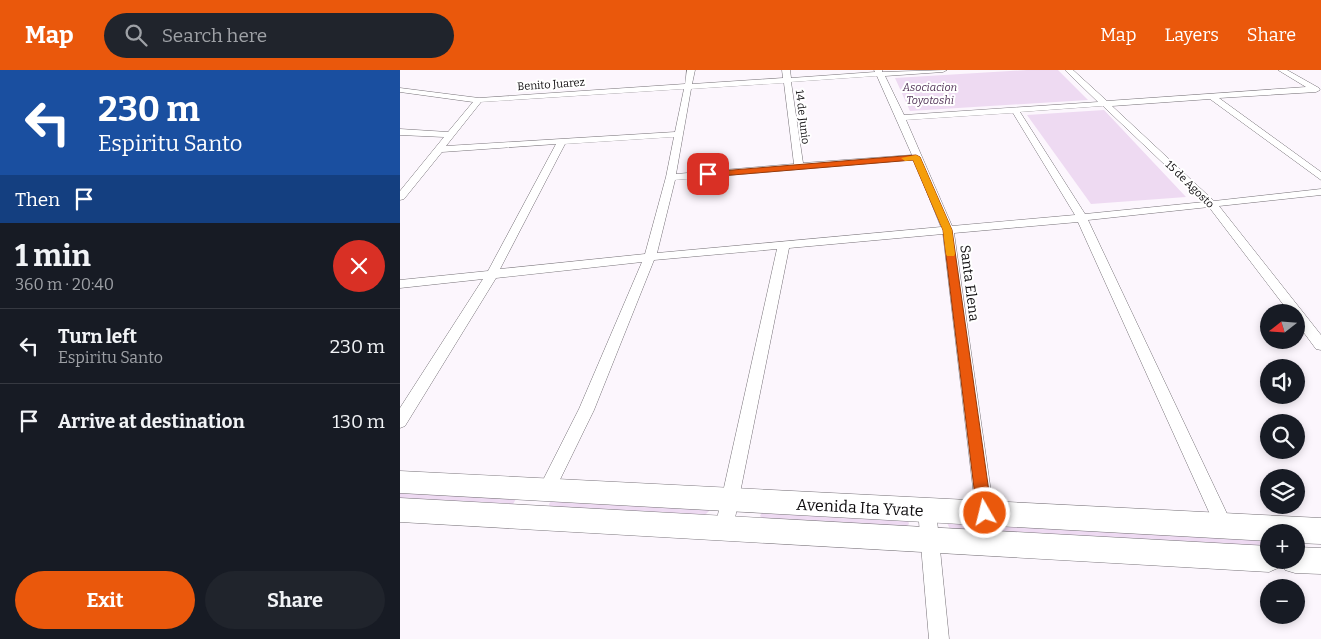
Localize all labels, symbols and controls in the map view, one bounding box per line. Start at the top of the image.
search box [104,13,454,58]
text: Map [25,21,74,49]
icon: search [122,21,150,49]
text: Search here [162,24,267,47]
text: Map [1100,24,1136,46]
text: Layers [1164,24,1219,46]
text: Share [1247,24,1296,46]
street label: Benito Juarez [517,76,585,93]
park label: Asociacion Toyotoshi [902,81,958,107]
text: 230 m [98,88,200,130]
street label: 14 de Junio [793,89,812,145]
icon: left [15,90,80,155]
text: Espiritu Santo [98,130,242,157]
pin [687,153,729,195]
street label: 15 de Agosto [1163,158,1217,211]
icon: arrive [694,160,722,188]
icon: arrive [70,185,98,213]
text: Then [15,188,60,211]
text: 1 min [15,238,91,274]
button: close [333,240,385,292]
street label: Santa Elena [956,244,983,323]
text: 360 m · 20:40 [15,275,114,294]
north arrow [1260,304,1305,349]
map controls [1260,304,1305,624]
text: Turn left [58,325,137,348]
icon: left [15,332,43,360]
text: 230 m [330,335,385,358]
text: Espiritu Santo [58,348,163,367]
button: sound [1260,359,1305,404]
icon: arrive [15,407,43,435]
text: Arrive at destination [58,410,245,433]
text: 130 m [332,410,385,433]
button: search [1260,414,1305,459]
button: layers [1260,469,1305,514]
position arrow [958,486,1010,538]
street label: Avenida Ita Yvate [796,495,924,520]
button: + [1260,524,1305,569]
button: Exit [15,571,195,629]
button: Share [205,571,385,629]
button: − [1260,579,1305,624]

